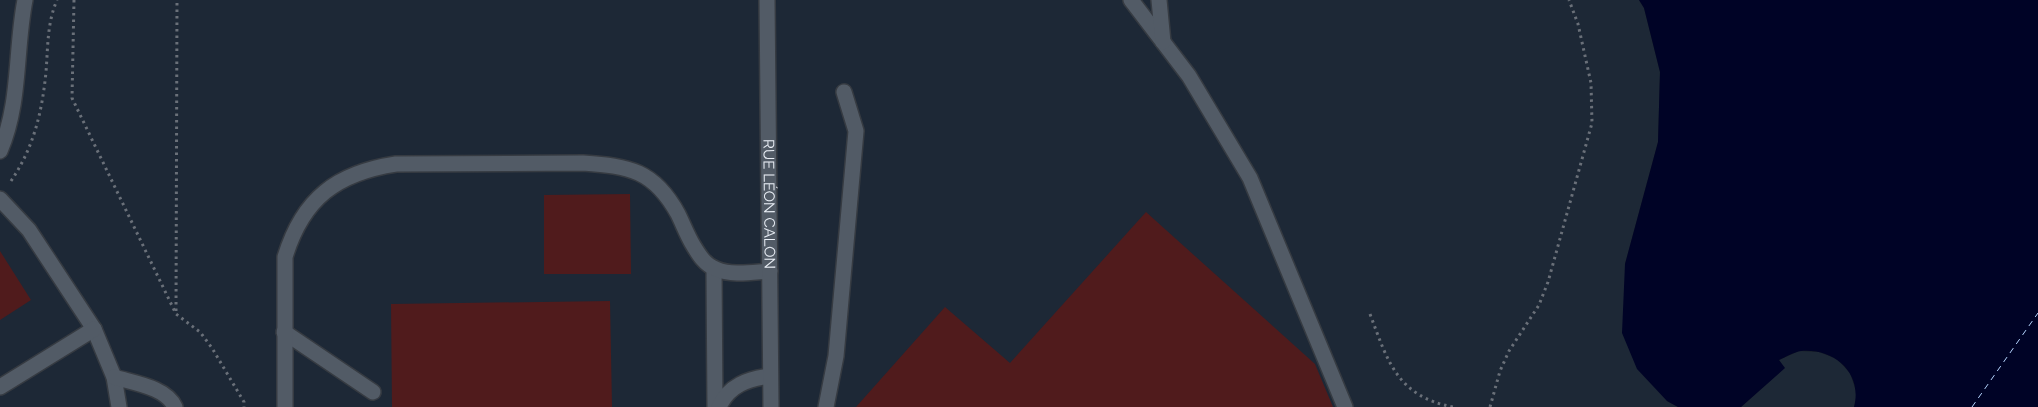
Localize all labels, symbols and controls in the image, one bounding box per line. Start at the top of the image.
street label: RUE LÉON CALON [759,139,779,269]

